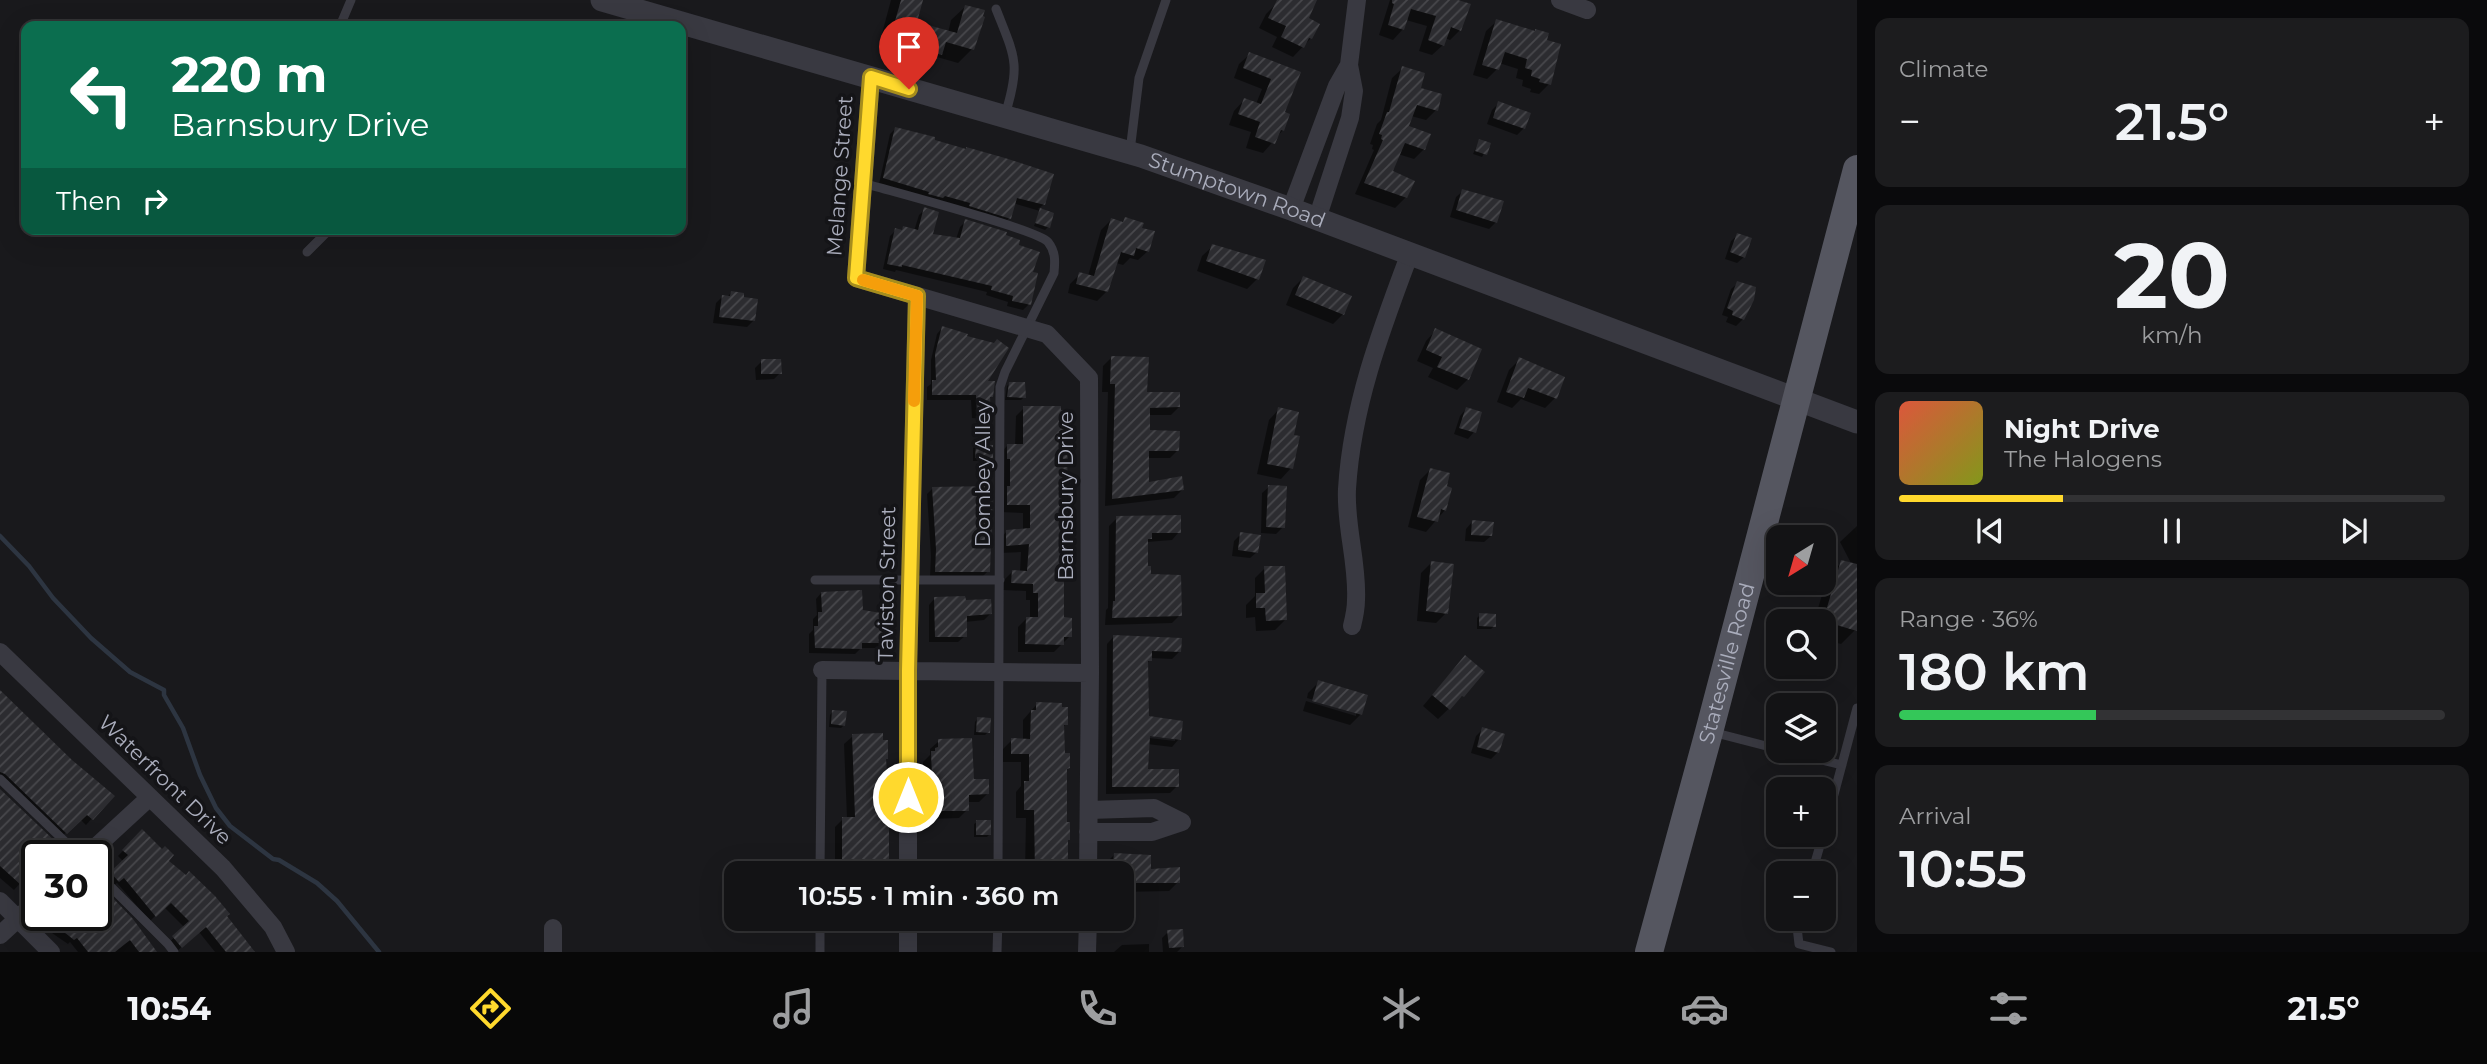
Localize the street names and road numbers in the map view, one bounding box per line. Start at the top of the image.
street label: Melange Street [821,95,858,257]
street label: Stumptown Road [1145,147,1329,233]
street label: Dombey Alley [970,400,995,547]
street label: Barnsbury Drive [1053,411,1078,581]
street label: Taviston Street [873,506,900,662]
street label: Statesville Road [1693,580,1760,747]
street label: Waterfront Drive [94,710,237,850]

